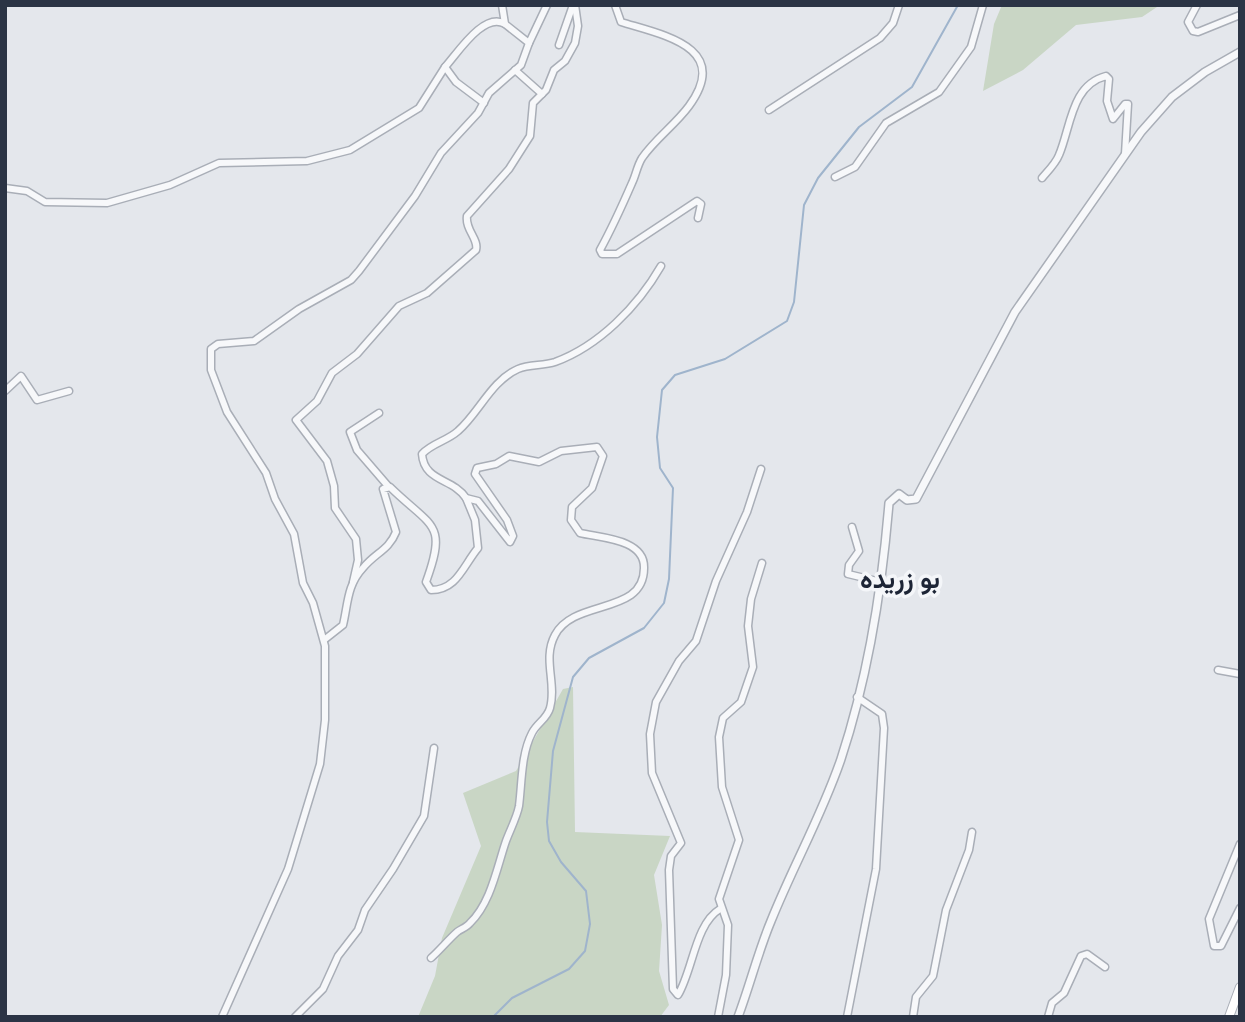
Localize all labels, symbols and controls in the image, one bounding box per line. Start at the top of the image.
district label: بو زريده [860,562,940,596]

